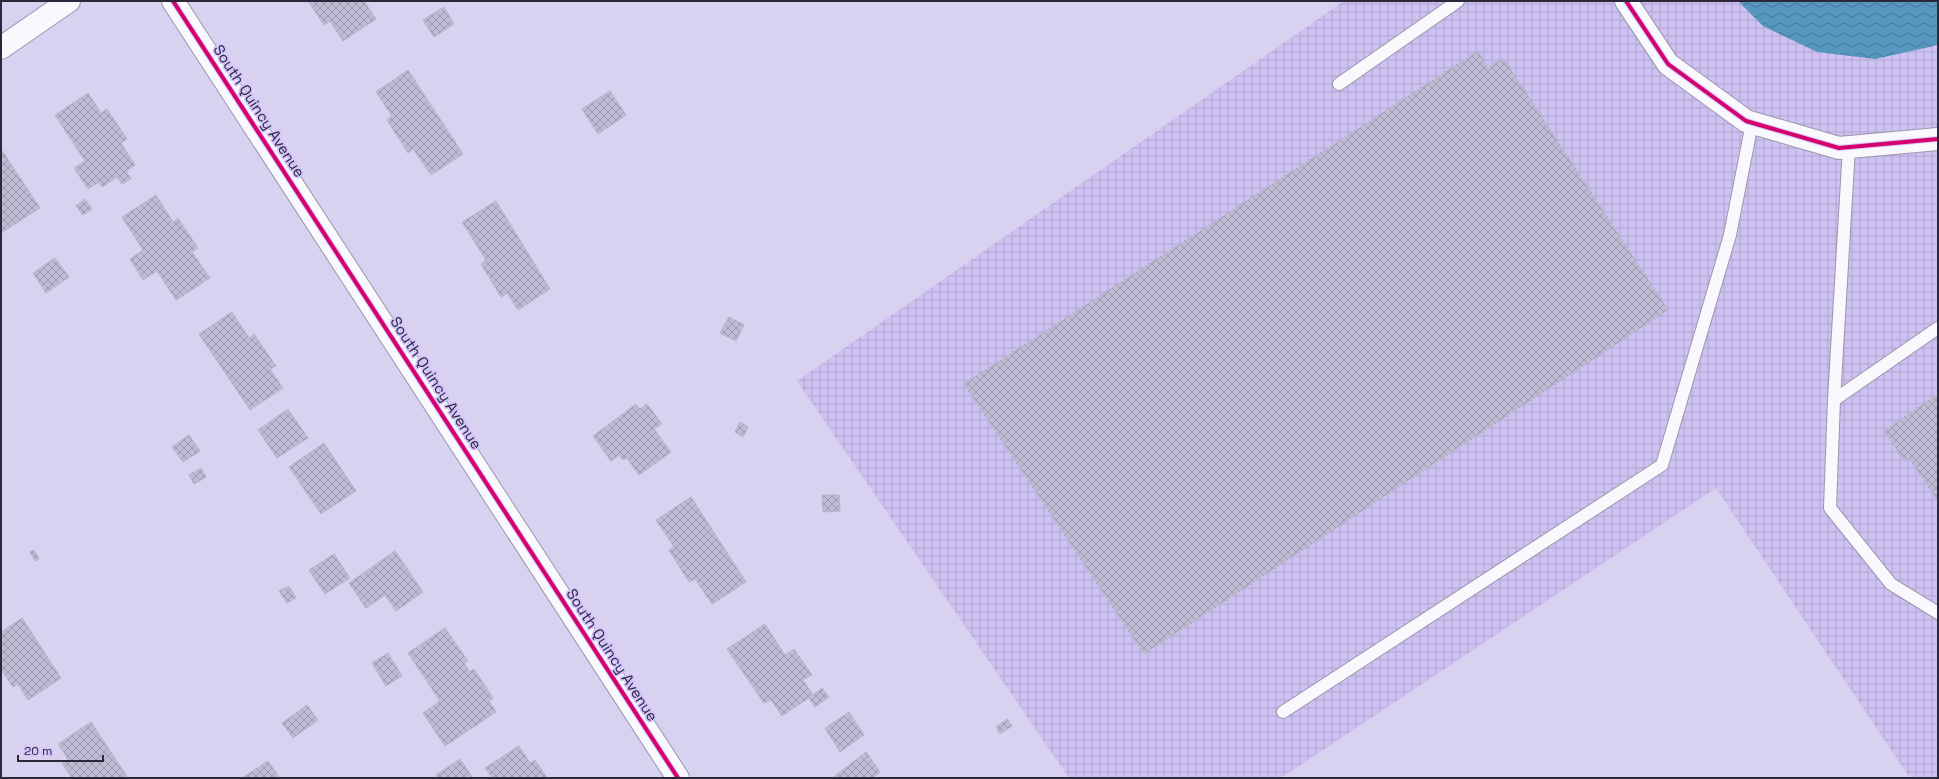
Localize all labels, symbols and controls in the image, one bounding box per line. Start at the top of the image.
street label: South Quincy Avenue [209,41,310,181]
street label: South Quincy Avenue [386,313,487,453]
street label: South Quincy Avenue [562,585,663,725]
scale bar [18,737,103,763]
text: 20 m [24,743,52,759]

